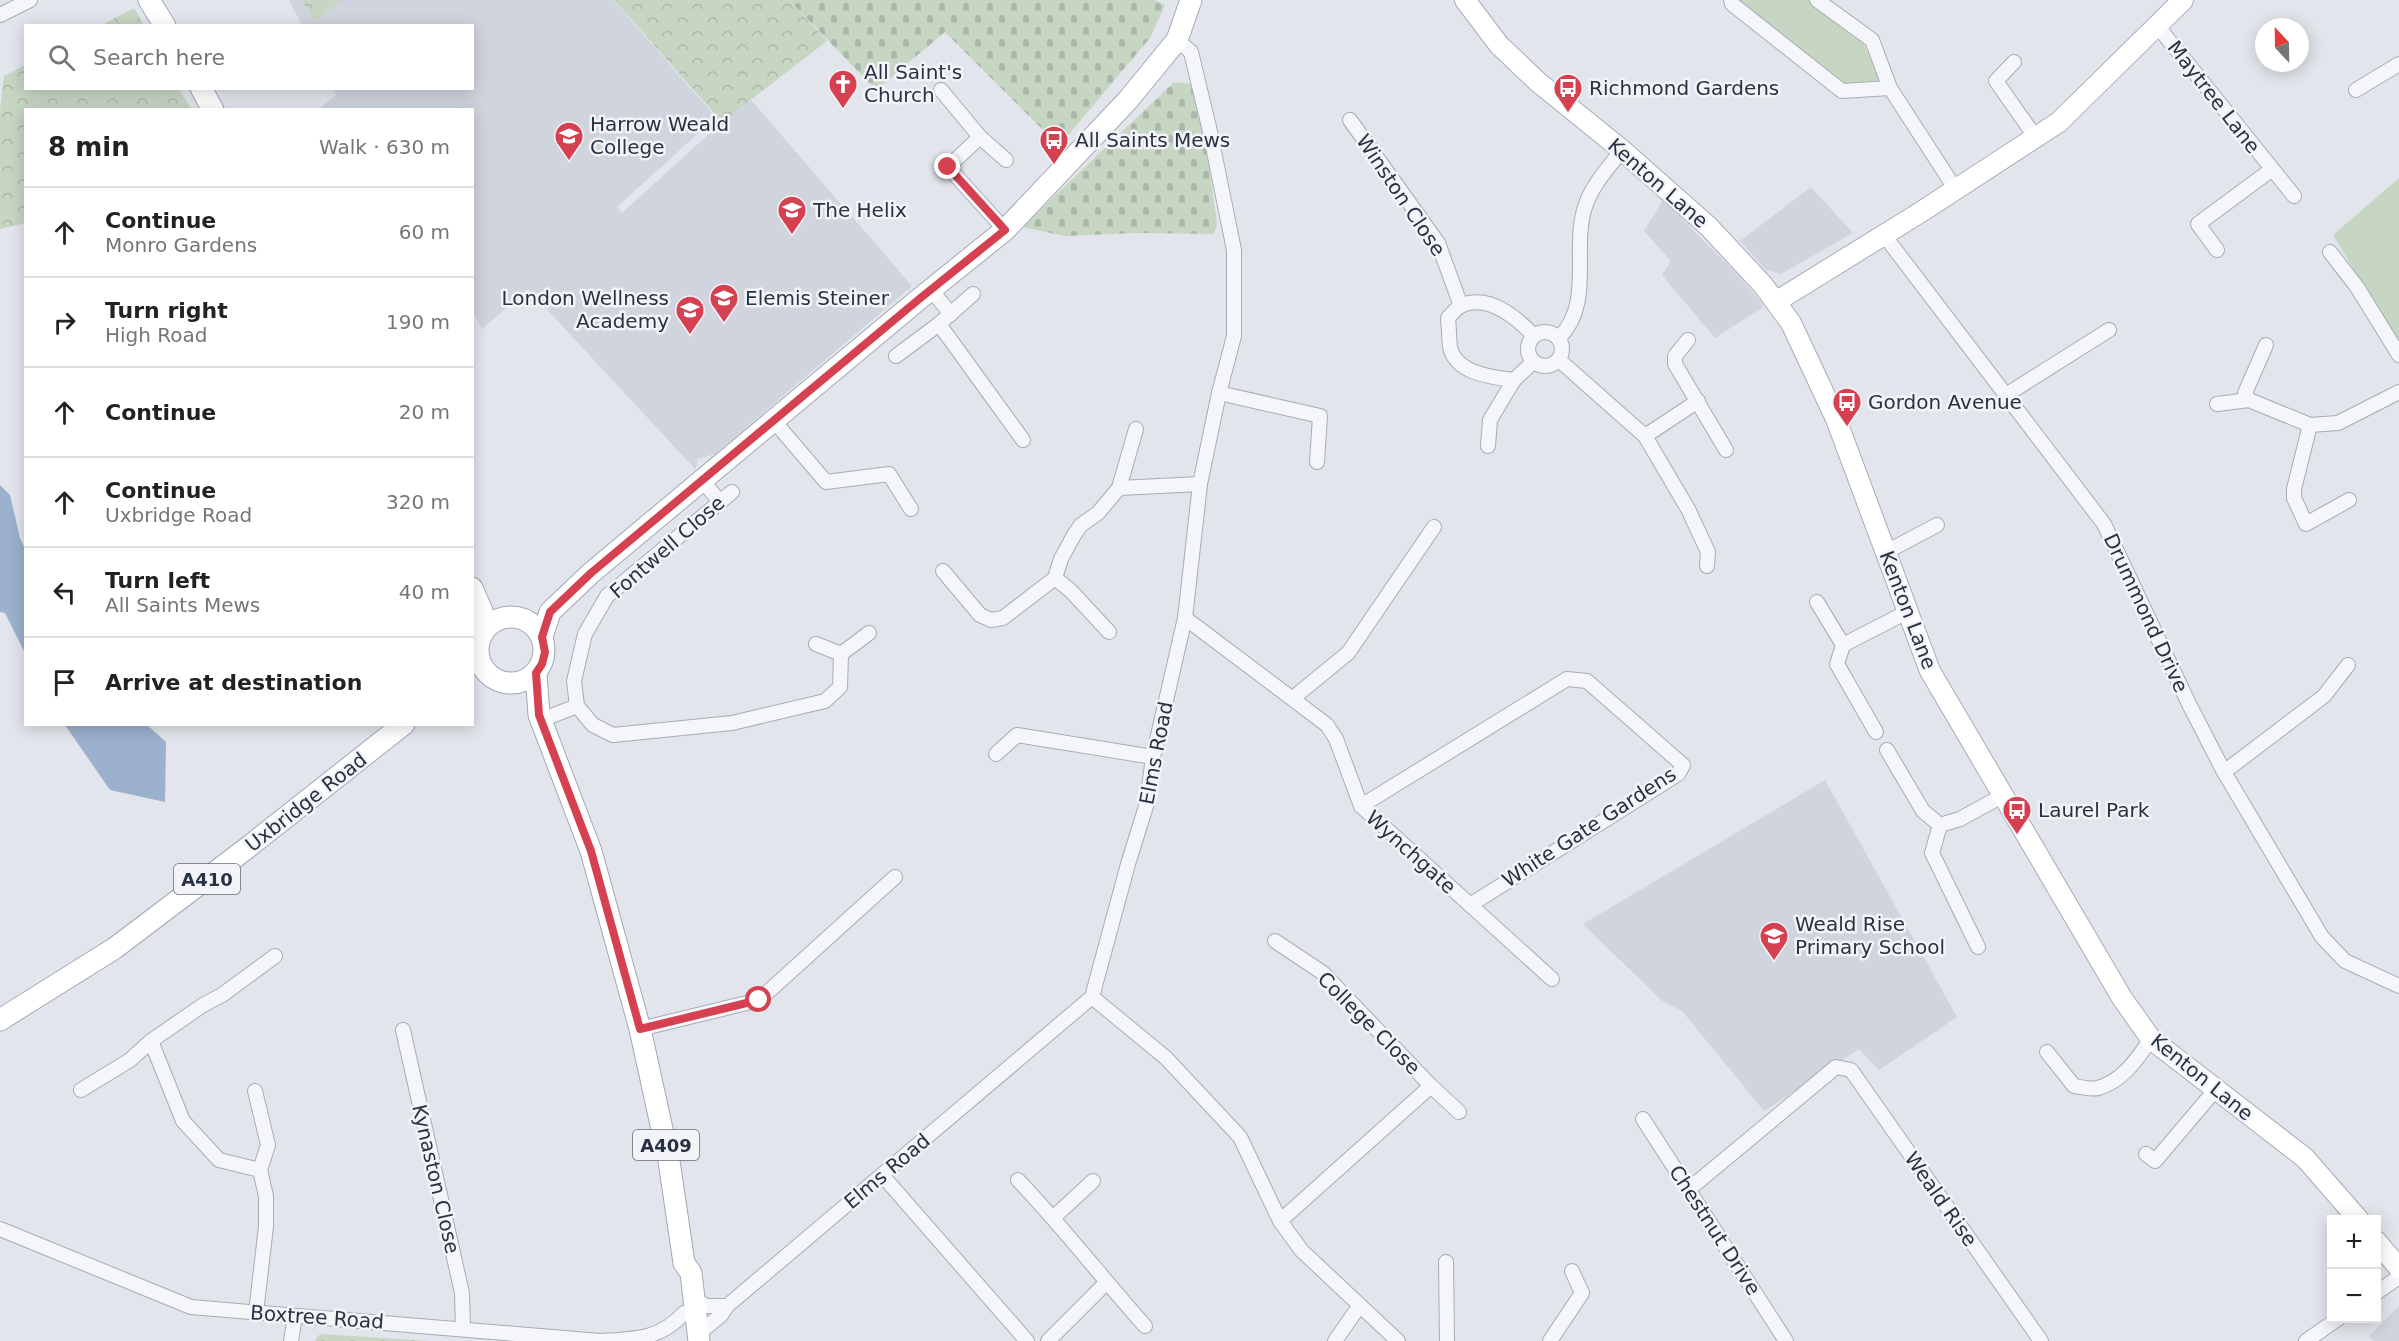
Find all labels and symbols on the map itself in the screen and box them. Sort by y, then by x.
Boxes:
north arrow [2255,18,2309,72]
street label: Maytree Lane [2163,36,2265,158]
place label: All Saint's Church [864,60,962,107]
church icon: All Saint's Church [827,68,859,110]
bus stop icon: Richmond Gardens [1552,72,1584,114]
place label: Richmond Gardens [1589,76,1779,100]
place label: Harrow Weald College [590,112,729,159]
school or university icon: Harrow Weald College [553,120,585,162]
bus stop icon: All Saints Mews [1038,124,1070,166]
place label: All Saints Mews [1075,128,1230,152]
street label: Winston Close [1351,130,1451,260]
street label: Kenton Lane [1603,133,1713,233]
route end [934,153,960,179]
school or university icon: The Helix [776,194,808,236]
place label: The Helix [812,198,907,222]
school or university icon: Elemis Steiner [708,282,740,324]
place label: London Wellness Academy [501,286,669,333]
place label: Elemis Steiner [745,286,890,310]
school or university icon: London Wellness Academy [674,294,706,336]
bus stop icon: Gordon Avenue [1831,386,1863,428]
place label: Gordon Avenue [1868,390,2022,414]
street label: Fontwell Close [605,491,729,603]
street label: Drummond Drive [2099,530,2193,696]
street label: Kenton Lane [1874,548,1942,672]
street label: Elms Road [1134,699,1178,807]
street label: Uxbridge Road [241,747,371,857]
street label: White Gate Gardens [1498,762,1680,892]
bus stop icon: Laurel Park [2001,794,2033,836]
place label: Laurel Park [2038,798,2150,822]
street label: Wynchgate [1361,805,1461,899]
road number: A410 [174,864,240,894]
place label: Weald Rise Primary School [1795,912,1945,959]
school or university icon: Weald Rise Primary School [1758,920,1790,962]
street label: College Close [1313,967,1425,1079]
route start [745,986,771,1012]
street label: Kenton Lane [2146,1028,2258,1126]
street label: Kynaston Close [407,1102,465,1256]
street label: Elms Road [839,1128,935,1214]
road number: A409 [633,1130,699,1160]
street label: Weald Rise [1900,1147,1982,1251]
street label: Chestnut Drive [1664,1161,1766,1299]
street label: Boxtree Road [249,1300,385,1334]

